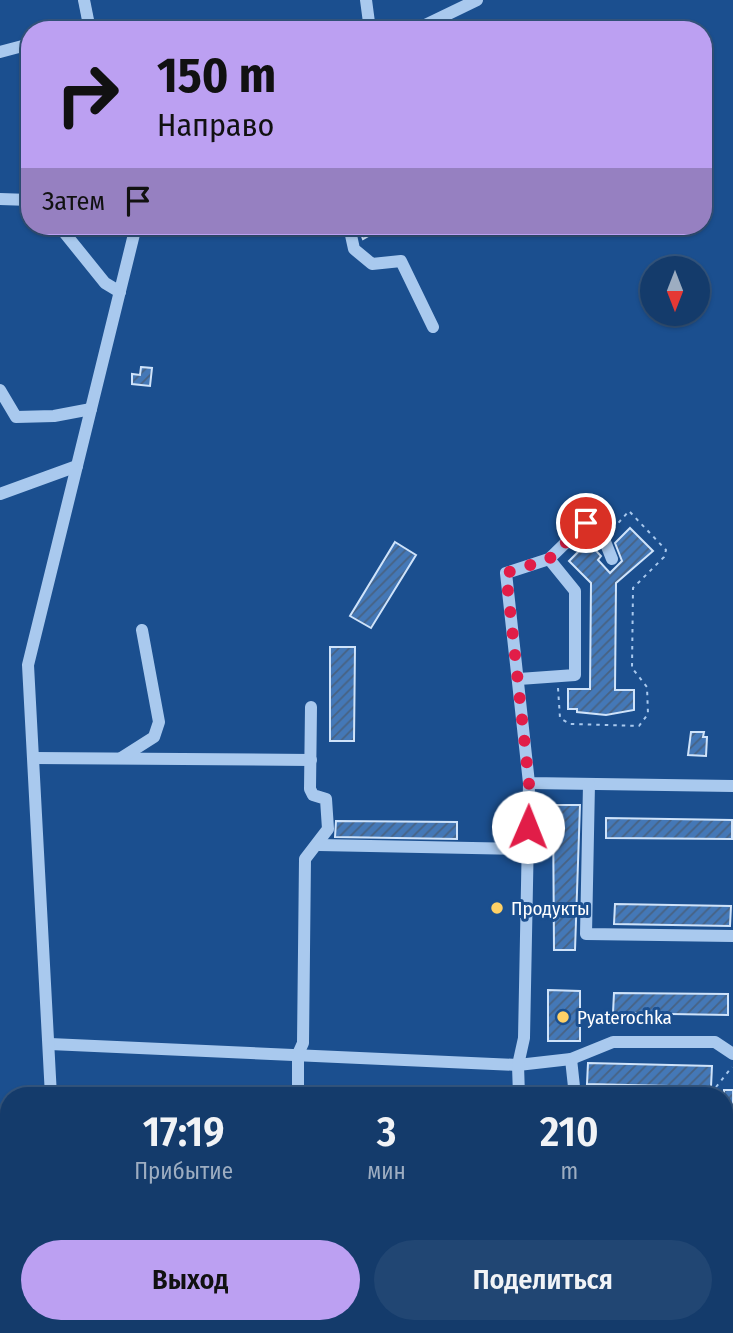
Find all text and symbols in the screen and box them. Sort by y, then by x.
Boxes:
text: 150 m [157,46,276,105]
icon: right [42,49,133,140]
text: Направо [157,106,274,144]
icon: arrive [119,182,157,220]
text: Затем [42,186,105,217]
north arrow [640,256,710,326]
map controls [640,256,710,326]
pin [556,493,616,553]
icon: arrive [567,504,605,542]
position arrow [491,790,565,864]
place label: Продукты [511,897,590,920]
marker: Продукты [489,900,505,916]
place label: Pyaterochka [577,1006,672,1029]
marker: Pyaterochka [555,1009,571,1025]
text: 17:19 [143,1107,225,1157]
text: 3 [377,1107,396,1157]
text: 210 [540,1107,599,1157]
text: Прибытие [134,1157,233,1185]
text: мин [367,1157,406,1185]
text: m [561,1157,578,1185]
button: Выход [21,1240,360,1320]
button: Поделиться [374,1240,712,1320]

